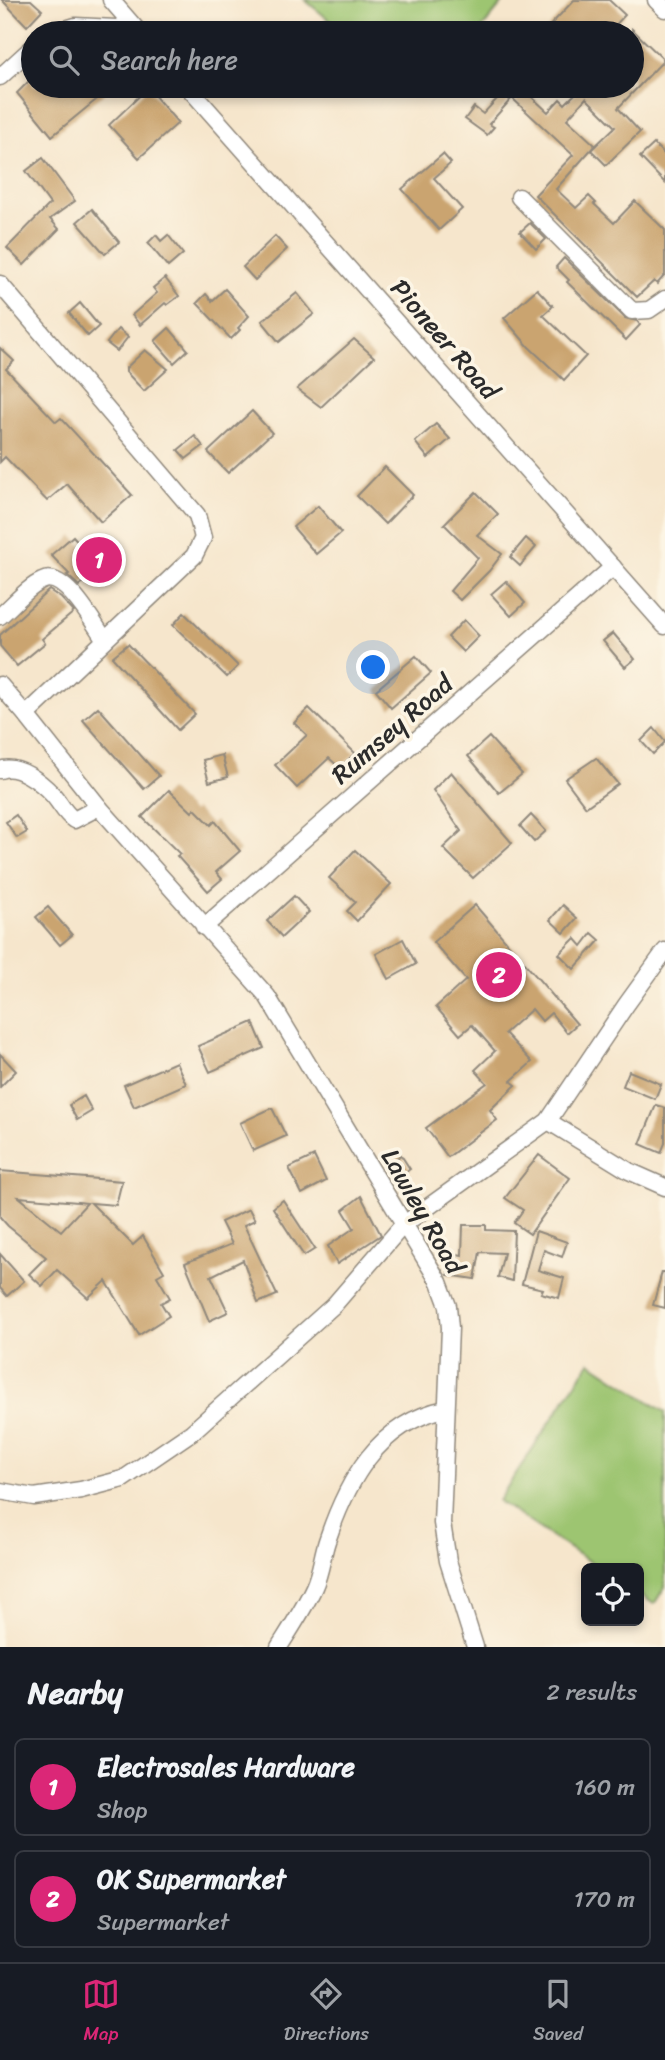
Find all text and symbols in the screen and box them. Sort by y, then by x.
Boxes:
search box [21,21,644,98]
text: Search here [101,37,238,83]
icon: search [45,41,83,79]
street label: Pioneer Road [379,268,513,412]
pin: 1 [76,534,122,586]
your location [356,650,390,684]
street label: Rumsey Road [320,661,466,796]
pin: 2 [476,949,522,1001]
street label: Lawley Road [368,1139,479,1285]
map controls [581,1563,644,1626]
button: locate [581,1563,644,1626]
text: Nearby [28,1666,123,1720]
text: 2 results [546,1672,637,1713]
text: Electrosales Hardware [97,1744,355,1790]
text: 1 [48,1767,58,1808]
text: 160 m [574,1767,635,1808]
text: Shop [97,1790,147,1831]
text: OK Supermarket [97,1856,286,1902]
text: 2 [46,1879,60,1920]
text: 170 m [574,1879,635,1920]
text: Supermarket [97,1902,229,1943]
tab: Map [82,1975,120,2050]
tab: Directions [284,1975,369,2050]
tab: Saved [533,1975,583,2050]

